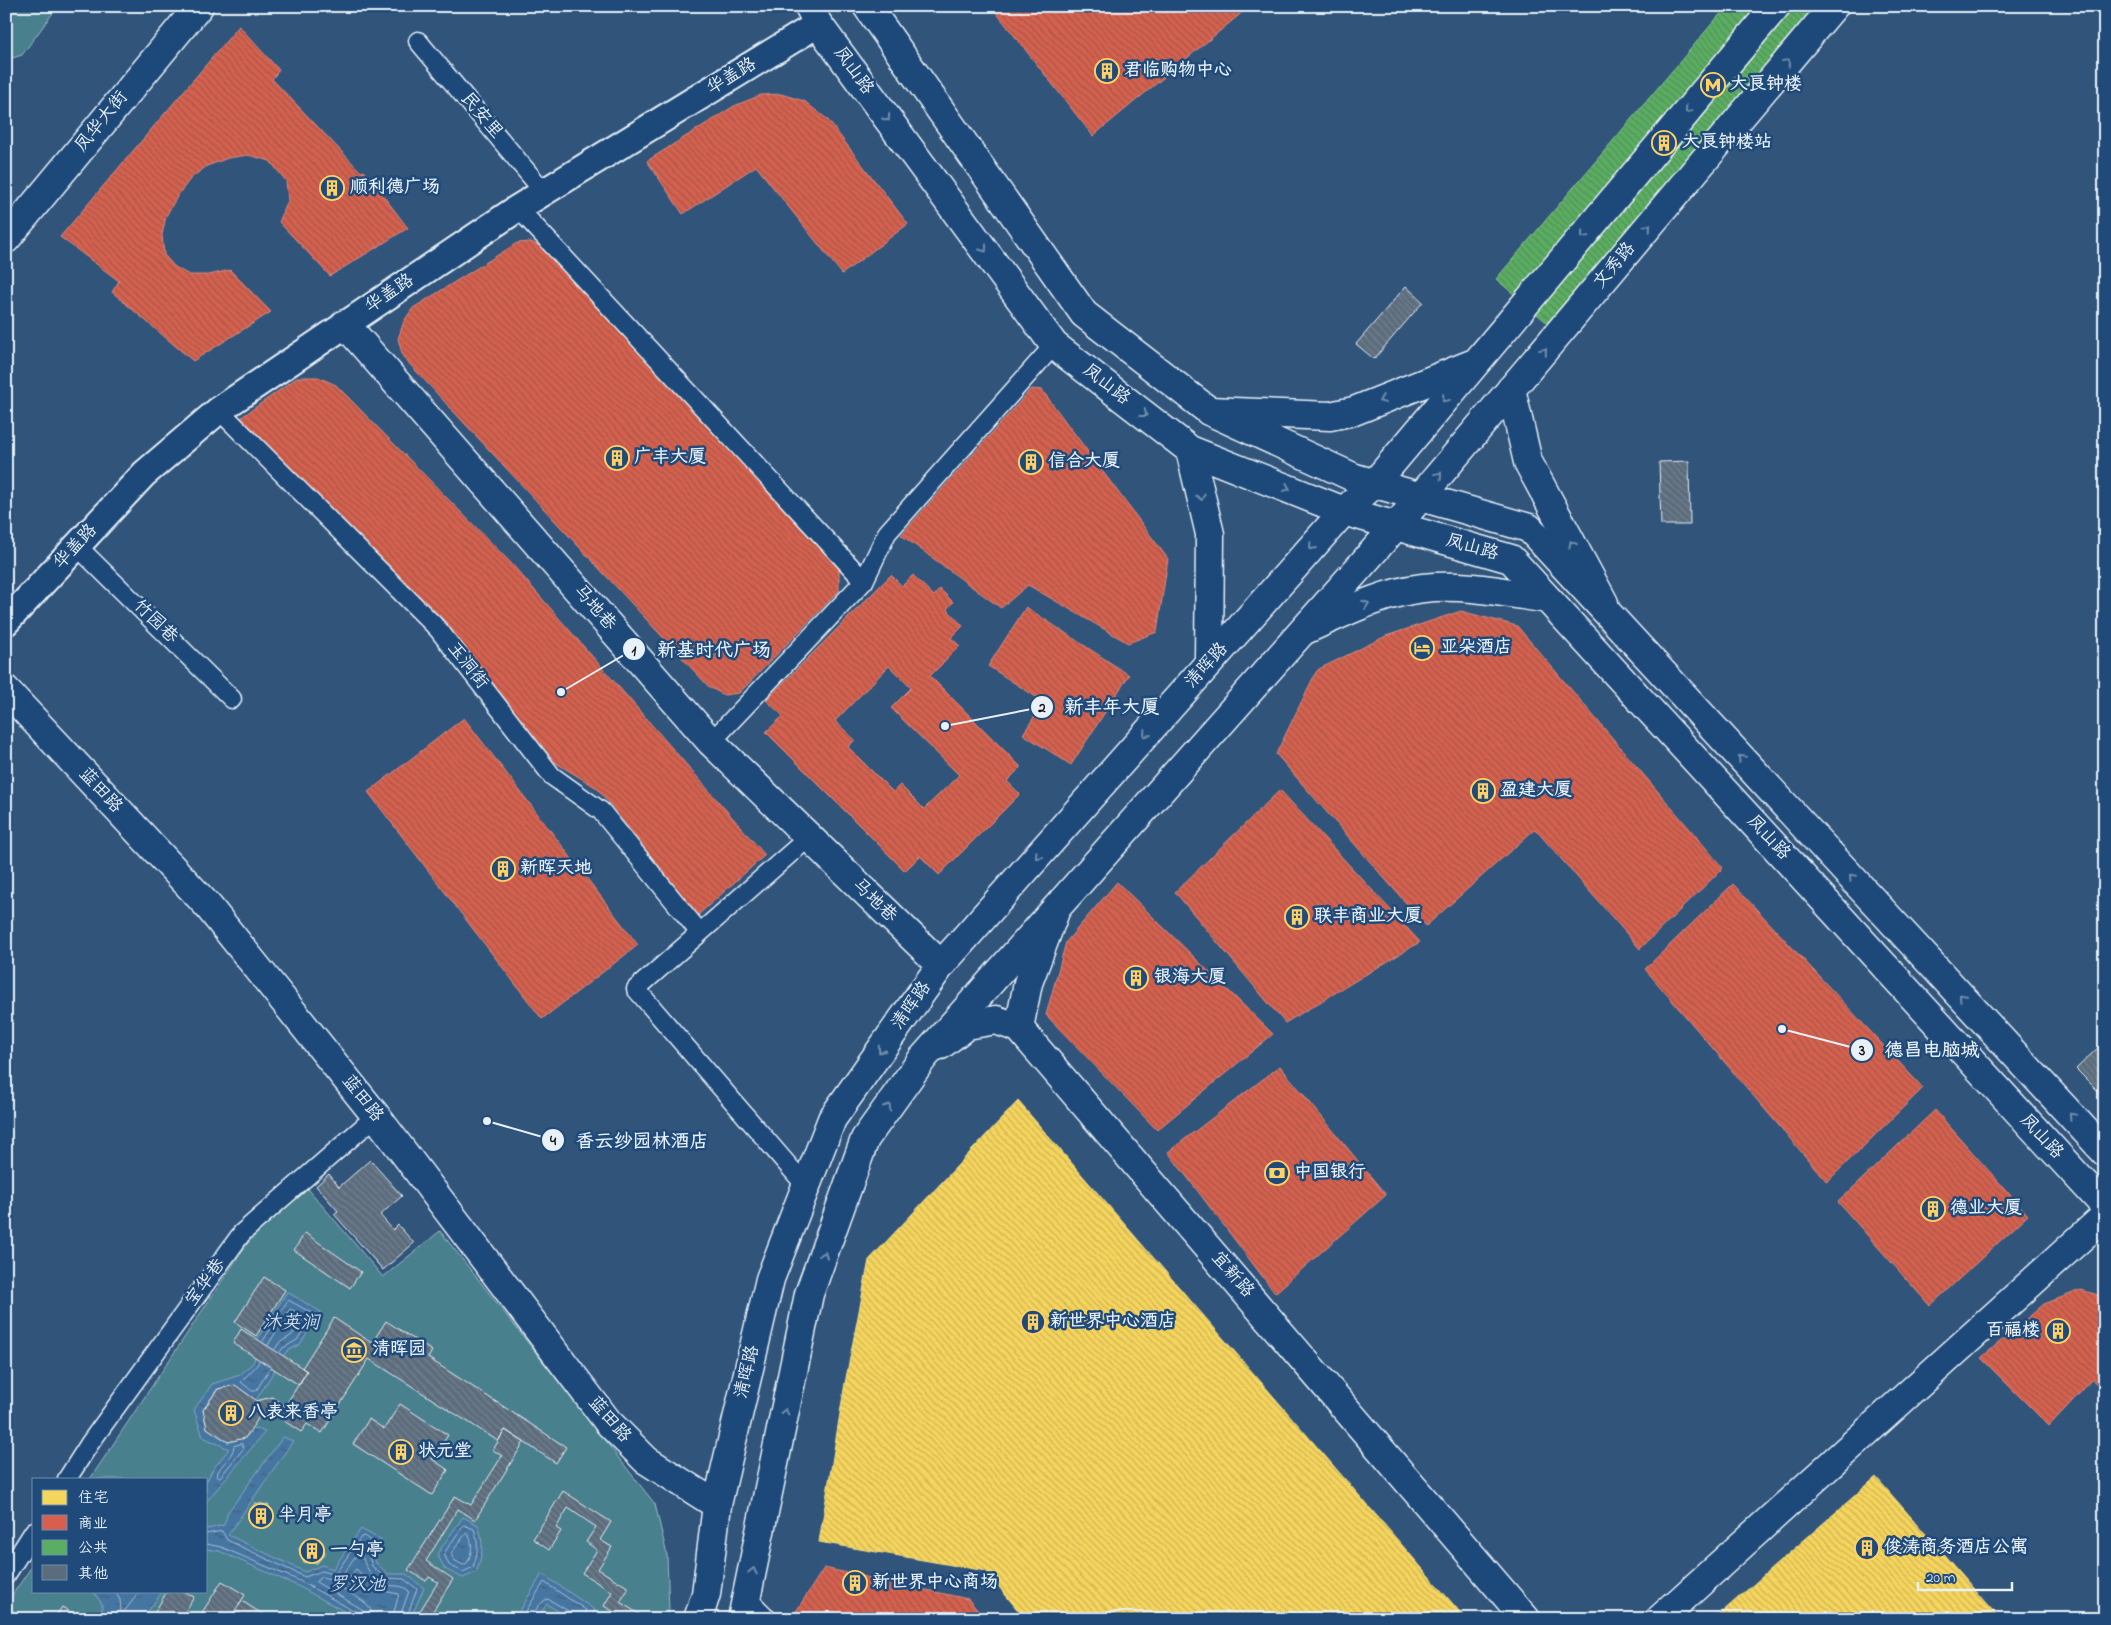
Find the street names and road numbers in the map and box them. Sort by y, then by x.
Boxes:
street label: 凤山路 [827,42,879,100]
street label: 华盖路 [702,52,762,102]
street label: 凤华大街 [69,86,135,158]
street label: 民安里 [454,87,508,145]
street label: 文秀路 [1588,237,1642,295]
street label: 华盖路 [360,268,420,320]
street label: 凤山路 [1077,358,1135,412]
street label: 华盖路 [48,518,104,576]
street label: 凤山路 [1442,528,1502,568]
street label: 马地巷 [566,579,622,637]
street label: 竹园巷 [127,594,183,650]
street label: 玉洞街 [440,637,494,695]
street label: 清晖路 [1179,637,1235,695]
street label: 蓝田路 [72,762,128,820]
street label: 凤山路 [1740,809,1796,867]
street label: 马地巷 [846,873,902,929]
street label: 清晖路 [886,976,938,1036]
street label: 蓝田路 [335,1070,389,1128]
street label: 凤山路 [2013,1108,2069,1166]
street label: 宜新路 [1204,1246,1260,1304]
street label: 宝华巷 [180,1254,232,1312]
street label: 清晖路 [729,1343,767,1401]
street label: 蓝田路 [581,1391,637,1449]

